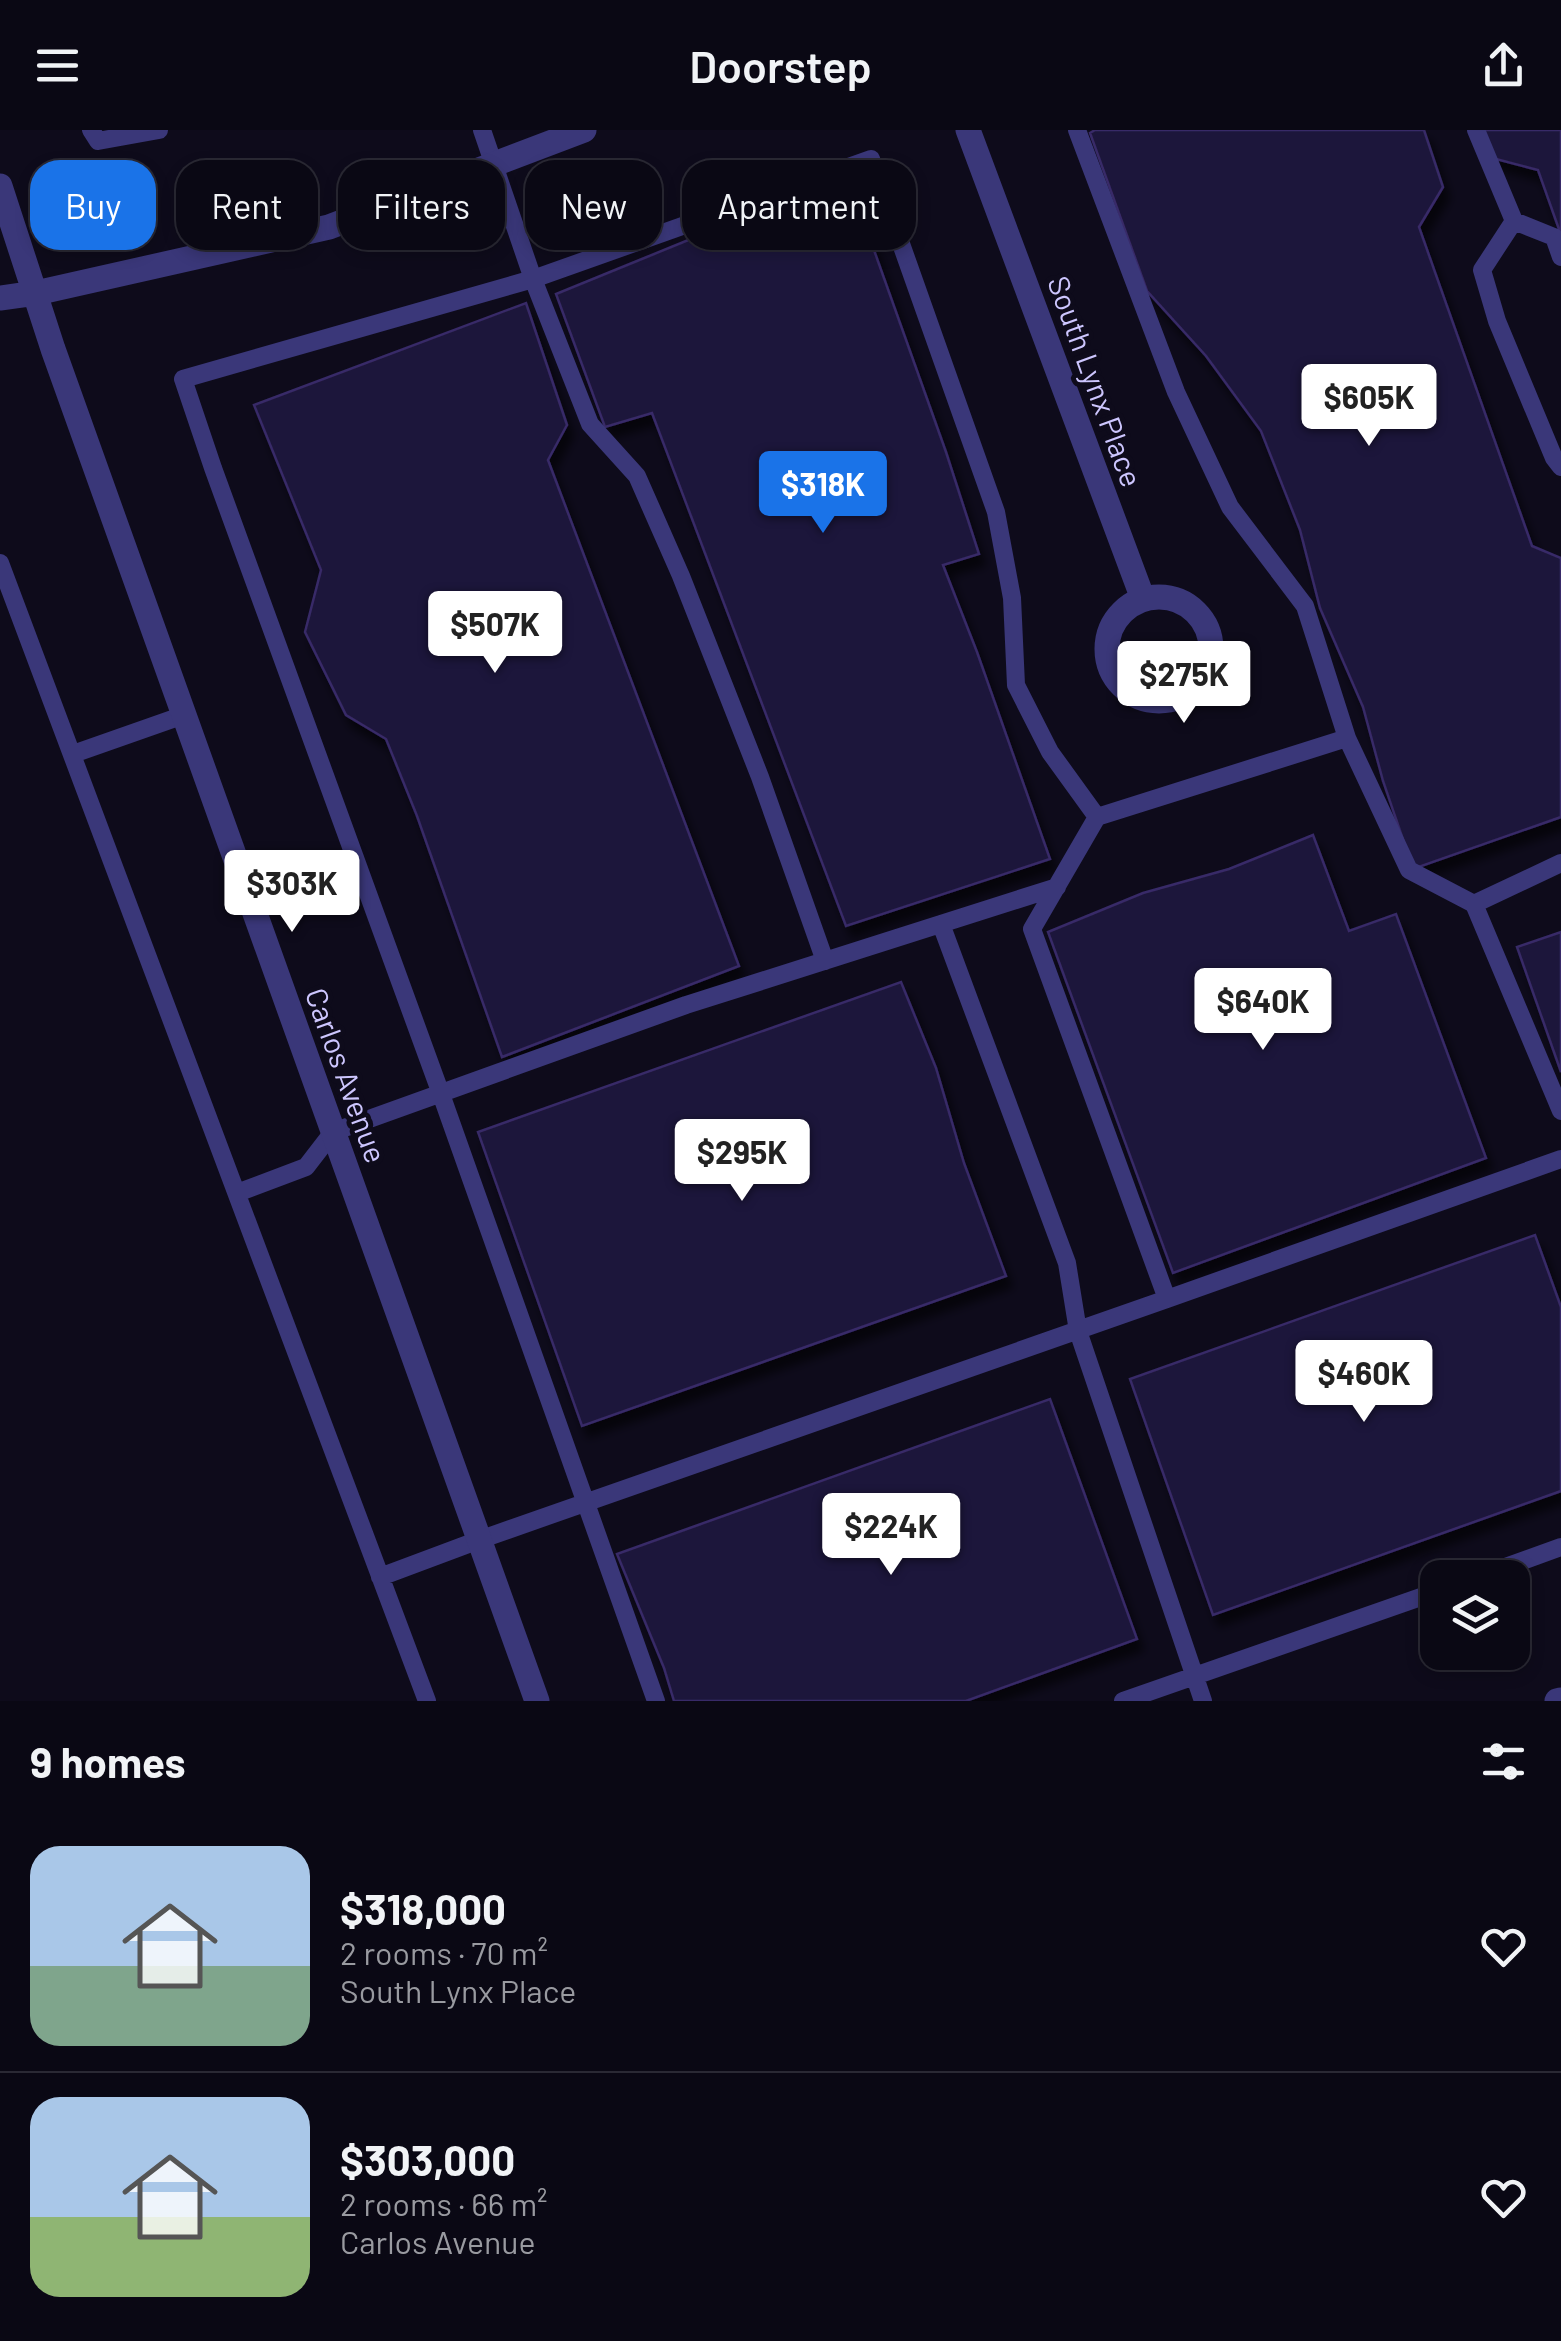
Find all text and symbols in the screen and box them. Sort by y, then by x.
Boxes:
icon: menu [30,38,85,93]
text: Doorstep [689,38,872,92]
icon: share [1476,38,1531,93]
chip: Buy [30,160,156,250]
chip: Rent [176,160,318,250]
chip: Filters [338,160,505,250]
chip: New [525,160,662,250]
chip: Apartment [682,160,916,250]
street label: South Lynx Place [1041,271,1151,491]
pin: $605K [1299,364,1439,449]
text: $605K [1323,377,1415,415]
pin: $318K [753,451,893,536]
text: $318K [781,464,865,502]
pin: $507K [425,591,565,676]
text: $507K [450,604,540,642]
pin: $275K [1114,641,1254,726]
text: $275K [1139,654,1229,692]
pin: $303K [222,850,362,935]
text: $303K [246,863,338,901]
pin: $640K [1193,968,1333,1053]
text: $640K [1216,981,1310,1019]
street label: Carlos Avenue [299,983,395,1167]
pin: $295K [672,1119,812,1204]
text: $295K [697,1132,787,1170]
pin: $460K [1294,1340,1434,1425]
text: $460K [1317,1353,1411,1391]
pin: $224K [821,1493,961,1578]
text: $224K [844,1506,938,1544]
map controls [1420,1560,1530,1670]
button: layers [1420,1560,1530,1670]
icon: filters [1476,1734,1531,1789]
text: 9 homes [30,1736,186,1786]
text: $318,000 [340,1883,506,1933]
icon: home [110,1886,230,2006]
icon: heart [1476,1919,1531,1974]
text: 2 rooms · 70 m² [340,1933,548,1971]
text: South Lynx Place [340,1971,576,2009]
text: $303,000 [340,2134,515,2184]
icon: home [110,2137,230,2257]
icon: heart [1476,2170,1531,2225]
text: 2 rooms · 66 m² [340,2184,548,2222]
text: Carlos Avenue [340,2222,536,2260]

